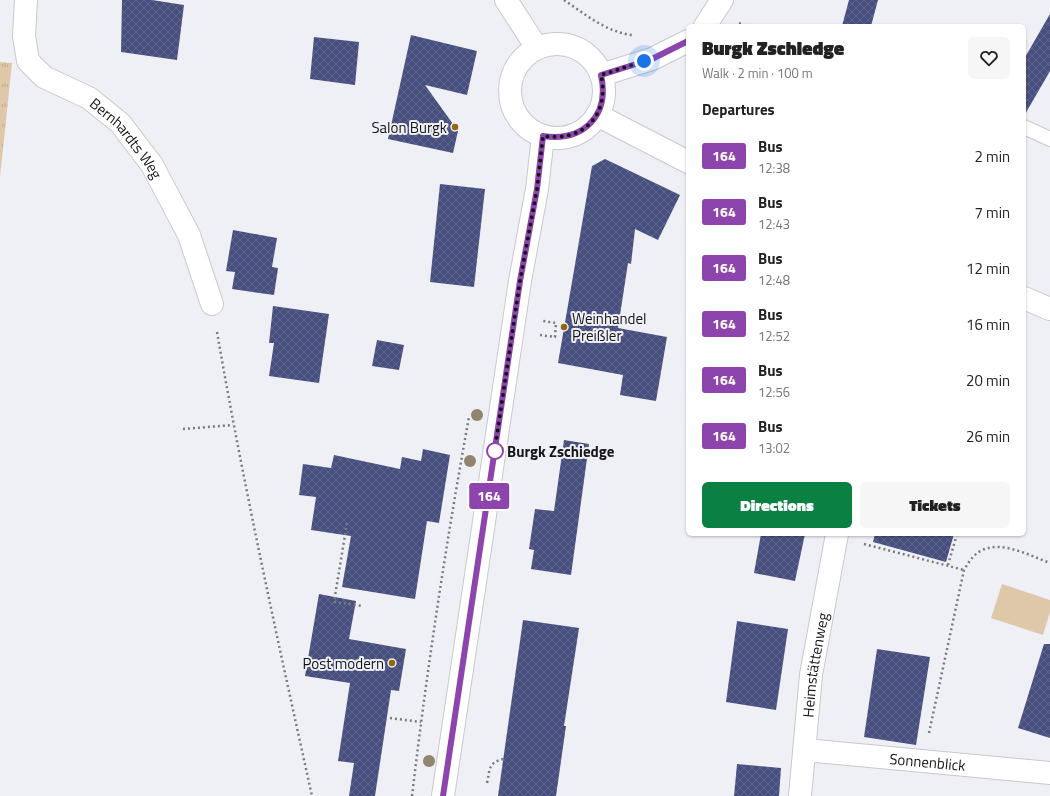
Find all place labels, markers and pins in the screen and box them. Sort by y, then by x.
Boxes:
place label: Salon Burgk [371,116,447,139]
marker: Salon Burgk [450,122,460,132]
place label: Weinhandel Preißler [572,307,647,347]
marker: Weinhandel Preißler [559,322,569,332]
place label: Burgk Zschiedge [507,440,615,463]
marker: Burgk Zschiedge [486,442,504,460]
place label: Post modern [302,652,384,675]
marker: Post modern [387,658,397,668]

